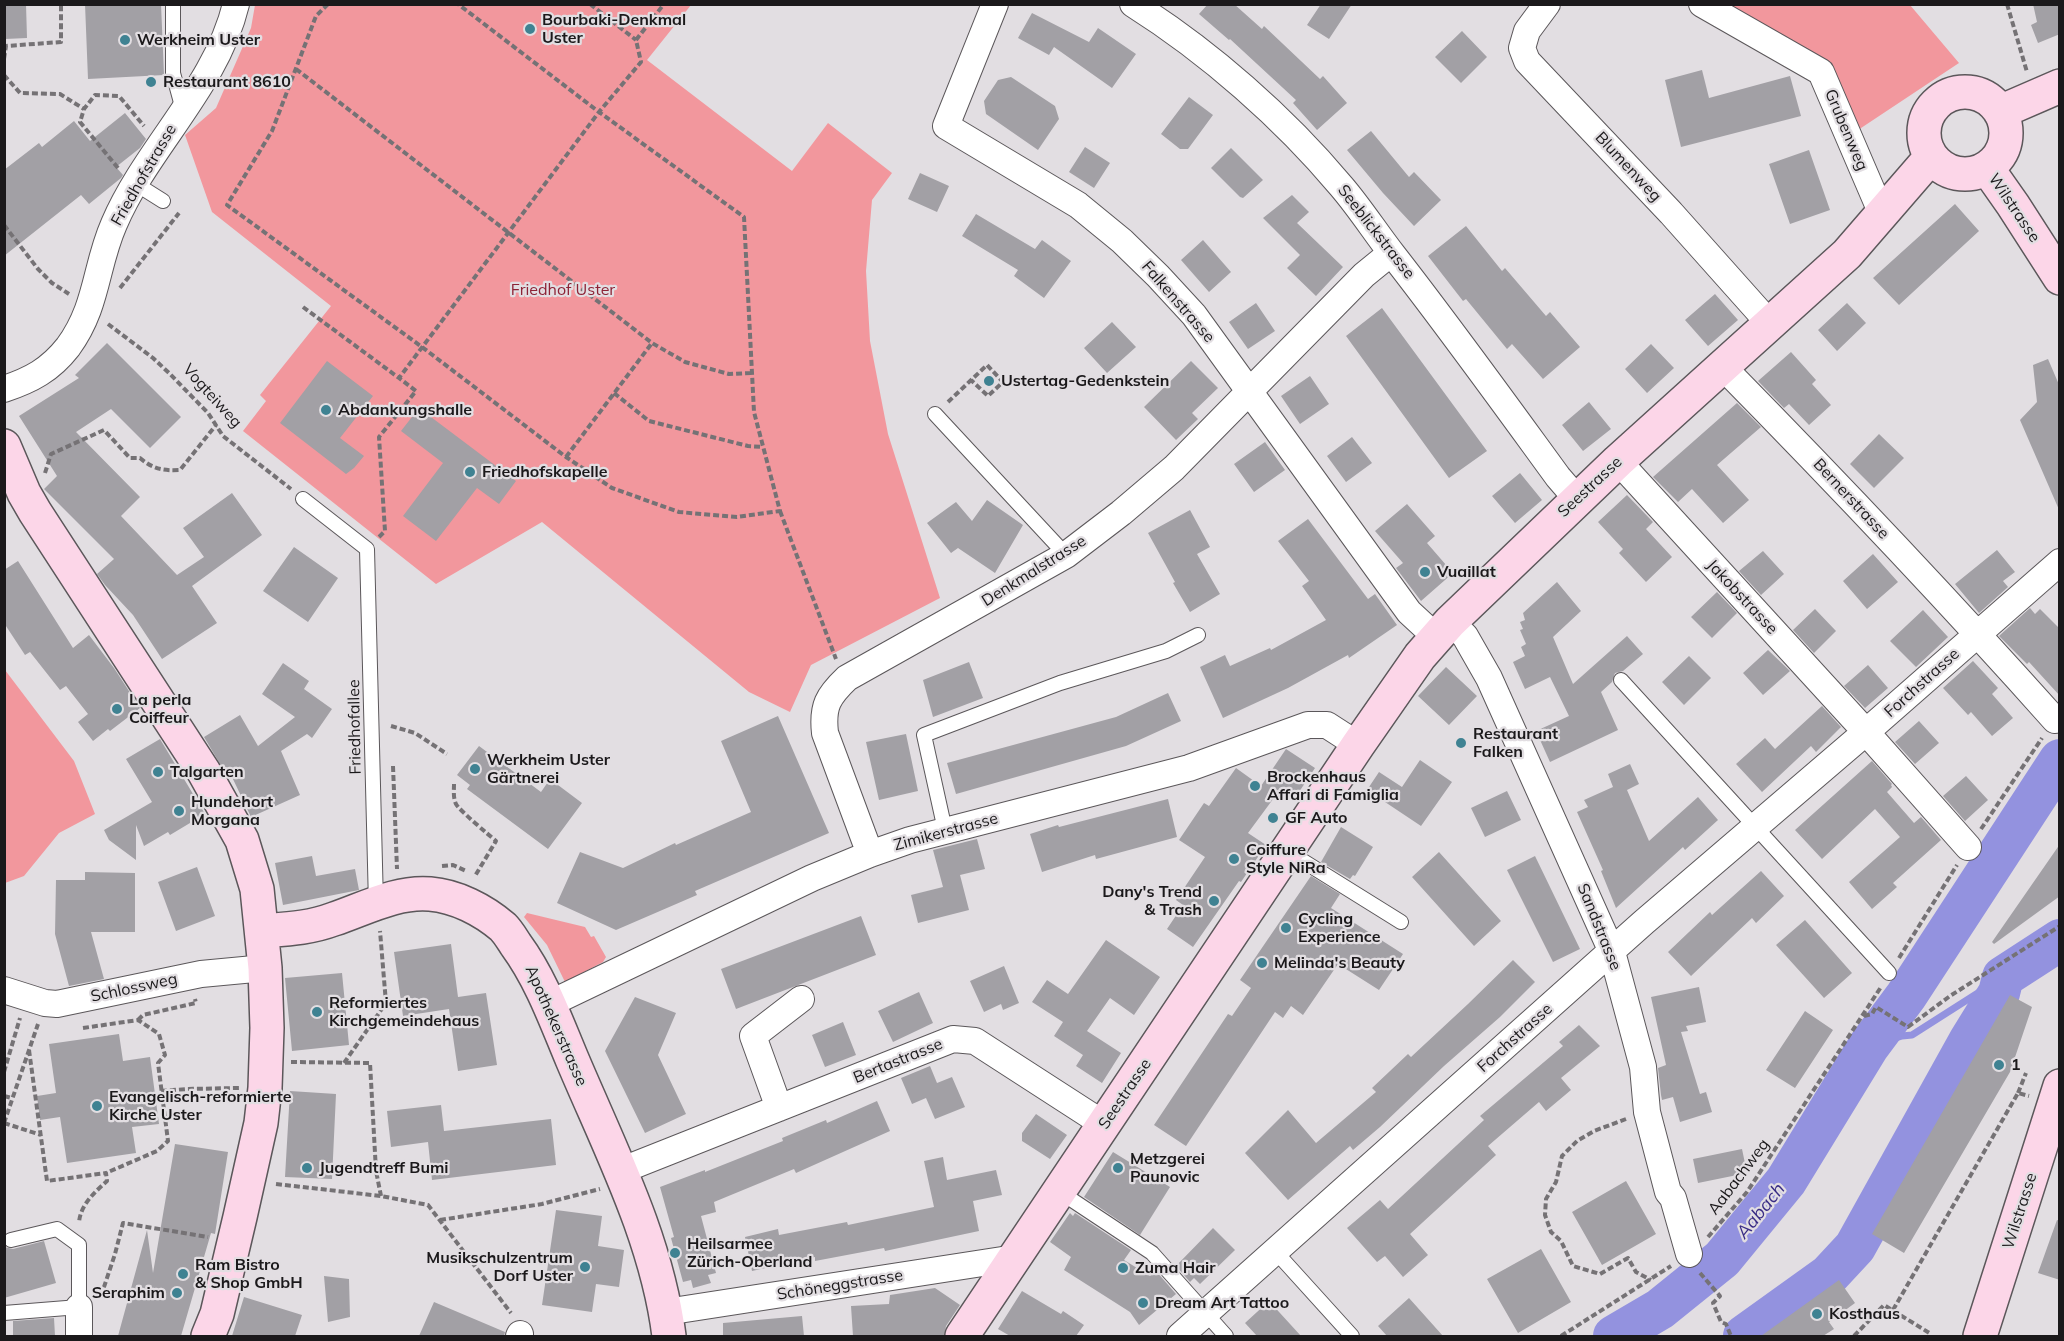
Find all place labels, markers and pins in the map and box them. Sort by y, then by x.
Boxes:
place label: Bourbaki-Denkmal Uster [542,10,686,48]
marker: Bourbaki-Denkmal Uster [523,22,537,36]
place label: Werkheim Uster [137,30,260,50]
marker: Werkheim Uster [118,33,132,47]
place label: Restaurant 8610 [163,72,291,92]
marker: Restaurant 8610 [144,75,158,89]
place label: Ustertag-Gedenkstein [1001,371,1169,391]
marker: Ustertag-Gedenkstein [982,374,996,388]
place label: Abdankungshalle [338,400,472,420]
marker: Abdankungshalle [319,403,333,417]
place label: Friedhofskapelle [482,462,607,482]
marker: Friedhofskapelle [463,465,477,479]
place label: Vuaillat [1437,562,1496,582]
marker: Vuaillat [1418,565,1432,579]
place label: La perla Coiffeur [129,690,191,728]
marker: La perla Coiffeur [110,702,124,716]
place label: Restaurant Falken [1473,724,1558,762]
marker: Restaurant Falken [1454,736,1468,750]
place label: Werkheim Uster Gärtnerei [487,750,610,788]
place label: Talgarten [170,762,244,782]
marker: Werkheim Uster Gärtnerei [468,762,482,776]
marker: Talgarten [151,765,165,779]
place label: Brockenhaus Affari di Famiglia [1267,767,1399,805]
marker: Brockenhaus Affari di Famiglia [1248,779,1262,793]
place label: Hundehort Morgana [191,792,273,830]
marker: Hundehort Morgana [172,804,186,818]
place label: GF Auto [1285,808,1347,828]
marker: GF Auto [1266,811,1280,825]
place label: Coiffure Style NiRa [1246,840,1326,878]
marker: Coiffure Style NiRa [1227,852,1241,866]
place label: Dany's Trend & Trash [1102,882,1202,920]
marker: Dany's Trend & Trash [1207,894,1221,908]
place label: Cycling Experience [1298,909,1381,947]
marker: Cycling Experience [1279,921,1293,935]
place label: Melinda's Beauty [1274,953,1405,973]
marker: Melinda's Beauty [1255,956,1269,970]
place label: Reformiertes Kirchgemeindehaus [329,993,479,1031]
marker: Reformiertes Kirchgemeindehaus [310,1005,324,1019]
place label: 1 [2011,1055,2021,1075]
marker: 1 [1992,1058,2006,1072]
place label: Evangelisch-reformierte Kirche Uster [109,1087,291,1125]
marker: Evangelisch-reformierte Kirche Uster [90,1099,104,1113]
place label: Metzgerei Paunovic [1130,1149,1205,1187]
place label: Jugendtreff Bumi [319,1158,449,1178]
marker: Jugendtreff Bumi [300,1161,314,1175]
marker: Metzgerei Paunovic [1111,1161,1125,1175]
place label: Heilsarmee Zürich-Oberland [687,1234,813,1272]
marker: Heilsarmee Zürich-Oberland [668,1246,682,1260]
place label: Musikschulzentrum Dorf Uster [426,1248,573,1286]
place label: Ram Bistro & Shop GmbH [195,1255,303,1293]
place label: Zuma Hair [1135,1258,1216,1278]
marker: Musikschulzentrum Dorf Uster [578,1260,592,1274]
marker: Zuma Hair [1116,1261,1130,1275]
marker: Ram Bistro & Shop GmbH [176,1267,190,1281]
place label: Seraphim [92,1283,165,1303]
marker: Seraphim [170,1286,184,1300]
place label: Dream Art Tattoo [1155,1293,1289,1313]
marker: Dream Art Tattoo [1136,1296,1150,1310]
place label: Kosthaus [1829,1304,1900,1324]
marker: Kosthaus [1810,1307,1824,1321]

